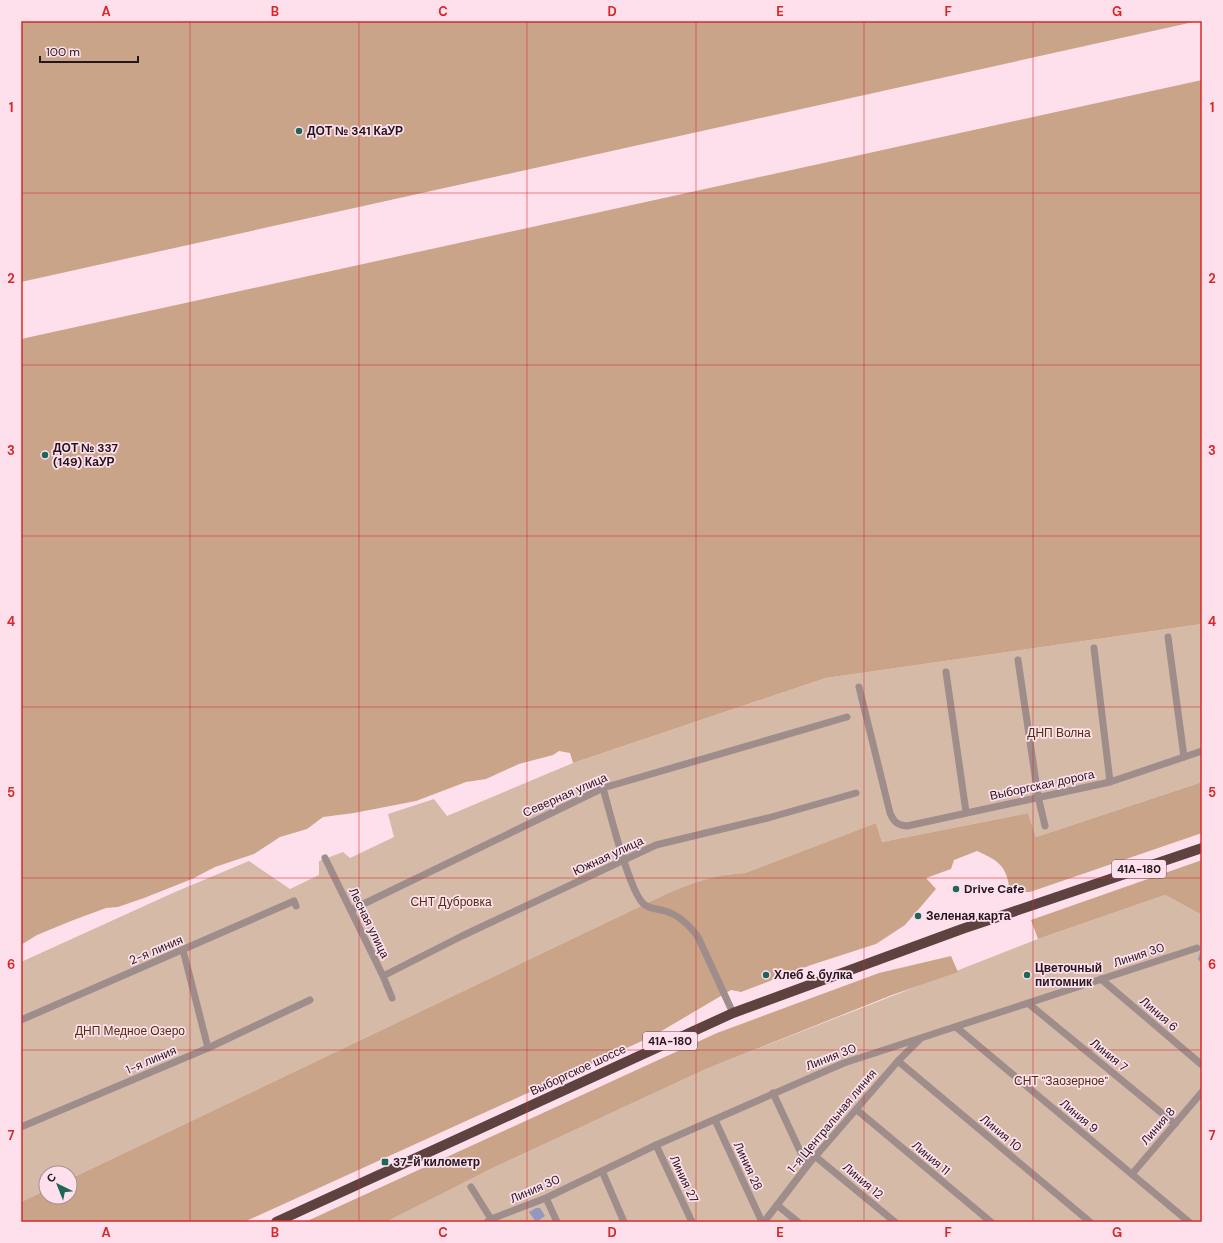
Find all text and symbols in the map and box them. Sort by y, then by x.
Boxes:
text: A [101,3,111,20]
text: B [271,3,279,20]
text: C [438,3,448,20]
text: D [607,3,617,20]
text: E [776,3,784,20]
text: F [944,3,952,20]
text: G [1112,3,1122,20]
scale bar [40,38,138,64]
text: 100 m [46,44,80,60]
text: 1 [9,99,13,116]
text: 1 [1210,99,1214,116]
place label: ДОТ № 341 КаУР [307,123,403,139]
marker: ДОТ № 341 КаУР [294,126,304,136]
text: 2 [7,270,15,287]
text: 2 [1208,270,1216,287]
place label: ДОТ № 337 (149) КаУР [53,440,119,470]
text: 3 [7,442,15,459]
text: 3 [1208,442,1216,459]
marker: ДОТ № 337 (149) КаУР [40,450,50,460]
text: 4 [7,613,15,630]
text: 4 [1208,613,1216,630]
park label: ДНП Волна [1027,725,1091,741]
street label: Выборгская дорога [988,766,1096,804]
street label: Северная улица [520,769,610,821]
text: 5 [7,784,15,801]
text: 5 [1208,784,1216,801]
street label: Южная улица [570,833,646,879]
road number: 41А-180 [1112,860,1166,878]
place label: Drive Cafe [964,881,1025,897]
marker: Drive Cafe [951,884,961,894]
street label: Лесная улица [345,885,393,961]
park label: СНТ Дубровка [410,894,492,910]
place label: Зеленая карта [926,908,1011,924]
marker: Зеленая карта [913,911,923,921]
street label: 2-я линия [127,932,185,968]
street label: Линия 30 [1111,939,1167,971]
text: 6 [7,956,15,973]
text: 6 [1208,956,1216,973]
place label: Цветочный питомник [1035,960,1102,990]
place label: Хлеб & булка [774,967,853,983]
marker: Хлеб & булка [761,970,771,980]
marker: Цветочный питомник [1022,970,1032,980]
street label: Линия 6 [1137,993,1181,1035]
park label: ДНП Медное Озеро [75,1023,185,1039]
road number: 41А-180 [643,1032,697,1050]
street label: Линия 7 [1087,1035,1131,1075]
street label: Линия 30 [803,1040,859,1074]
street label: Выборгское шоссе [528,1041,629,1099]
street label: 1-я линия [123,1042,179,1078]
street label: 1-я Центральная линия [784,1066,880,1176]
park label: СНТ "Заозерное" [1014,1073,1108,1089]
street label: Линия 9 [1057,1095,1101,1137]
street label: Линия 8 [1137,1104,1179,1148]
street label: Линия 10 [977,1111,1025,1155]
text: 7 [8,1127,15,1144]
text: 7 [1209,1127,1216,1144]
street label: Линия 11 [909,1137,953,1179]
street label: Линия 28 [730,1139,766,1193]
street label: Линия 27 [666,1153,702,1205]
place label: 37-й километр [393,1154,480,1170]
marker: 37-й километр [380,1157,390,1167]
street label: Линия 12 [839,1159,887,1203]
north arrow [38,1165,78,1205]
text: С [43,1170,59,1186]
street label: Линия 30 [508,1171,562,1207]
text: A [101,1224,111,1241]
text: B [271,1224,279,1241]
text: C [438,1224,448,1241]
text: D [607,1224,617,1241]
text: E [776,1224,784,1241]
text: F [944,1224,952,1241]
text: G [1112,1224,1122,1241]

